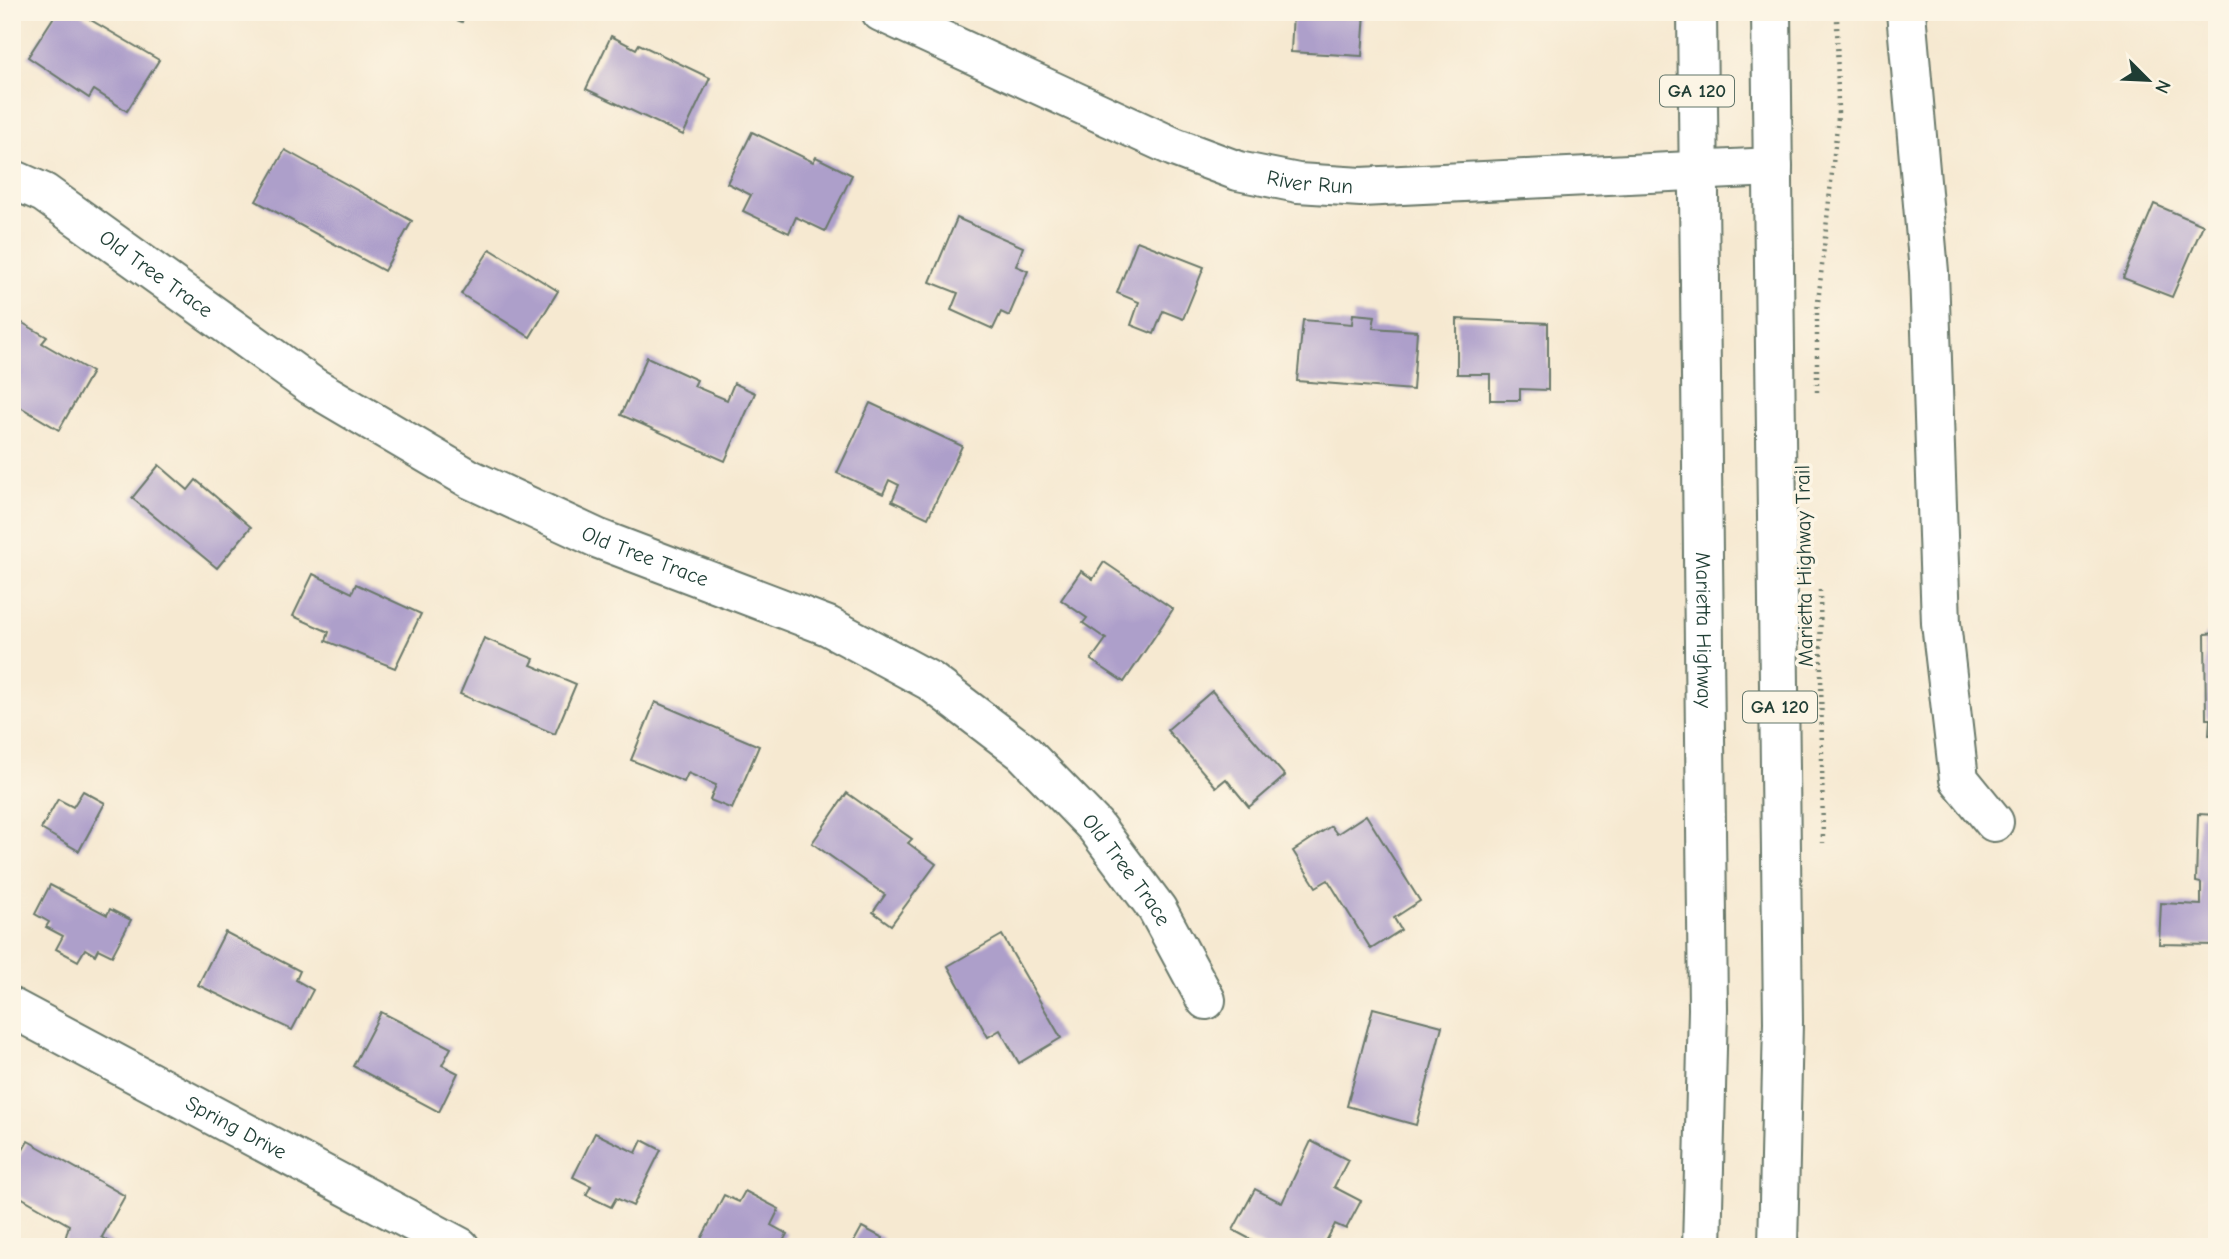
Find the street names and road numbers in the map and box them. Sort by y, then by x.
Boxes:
road number: GA 120 [1660,76,1734,106]
street label: River Run [1265,165,1354,198]
street label: Old Tree Trace [95,225,217,322]
street label: Marietta Highway Trail [1790,465,1818,667]
street label: Old Tree Trace [578,521,712,591]
street label: Marietta Highway [1691,552,1717,709]
road number: GA 120 [1743,692,1817,722]
street label: Old Tree Trace [1078,808,1176,930]
street label: Spring Drive [182,1091,291,1164]

